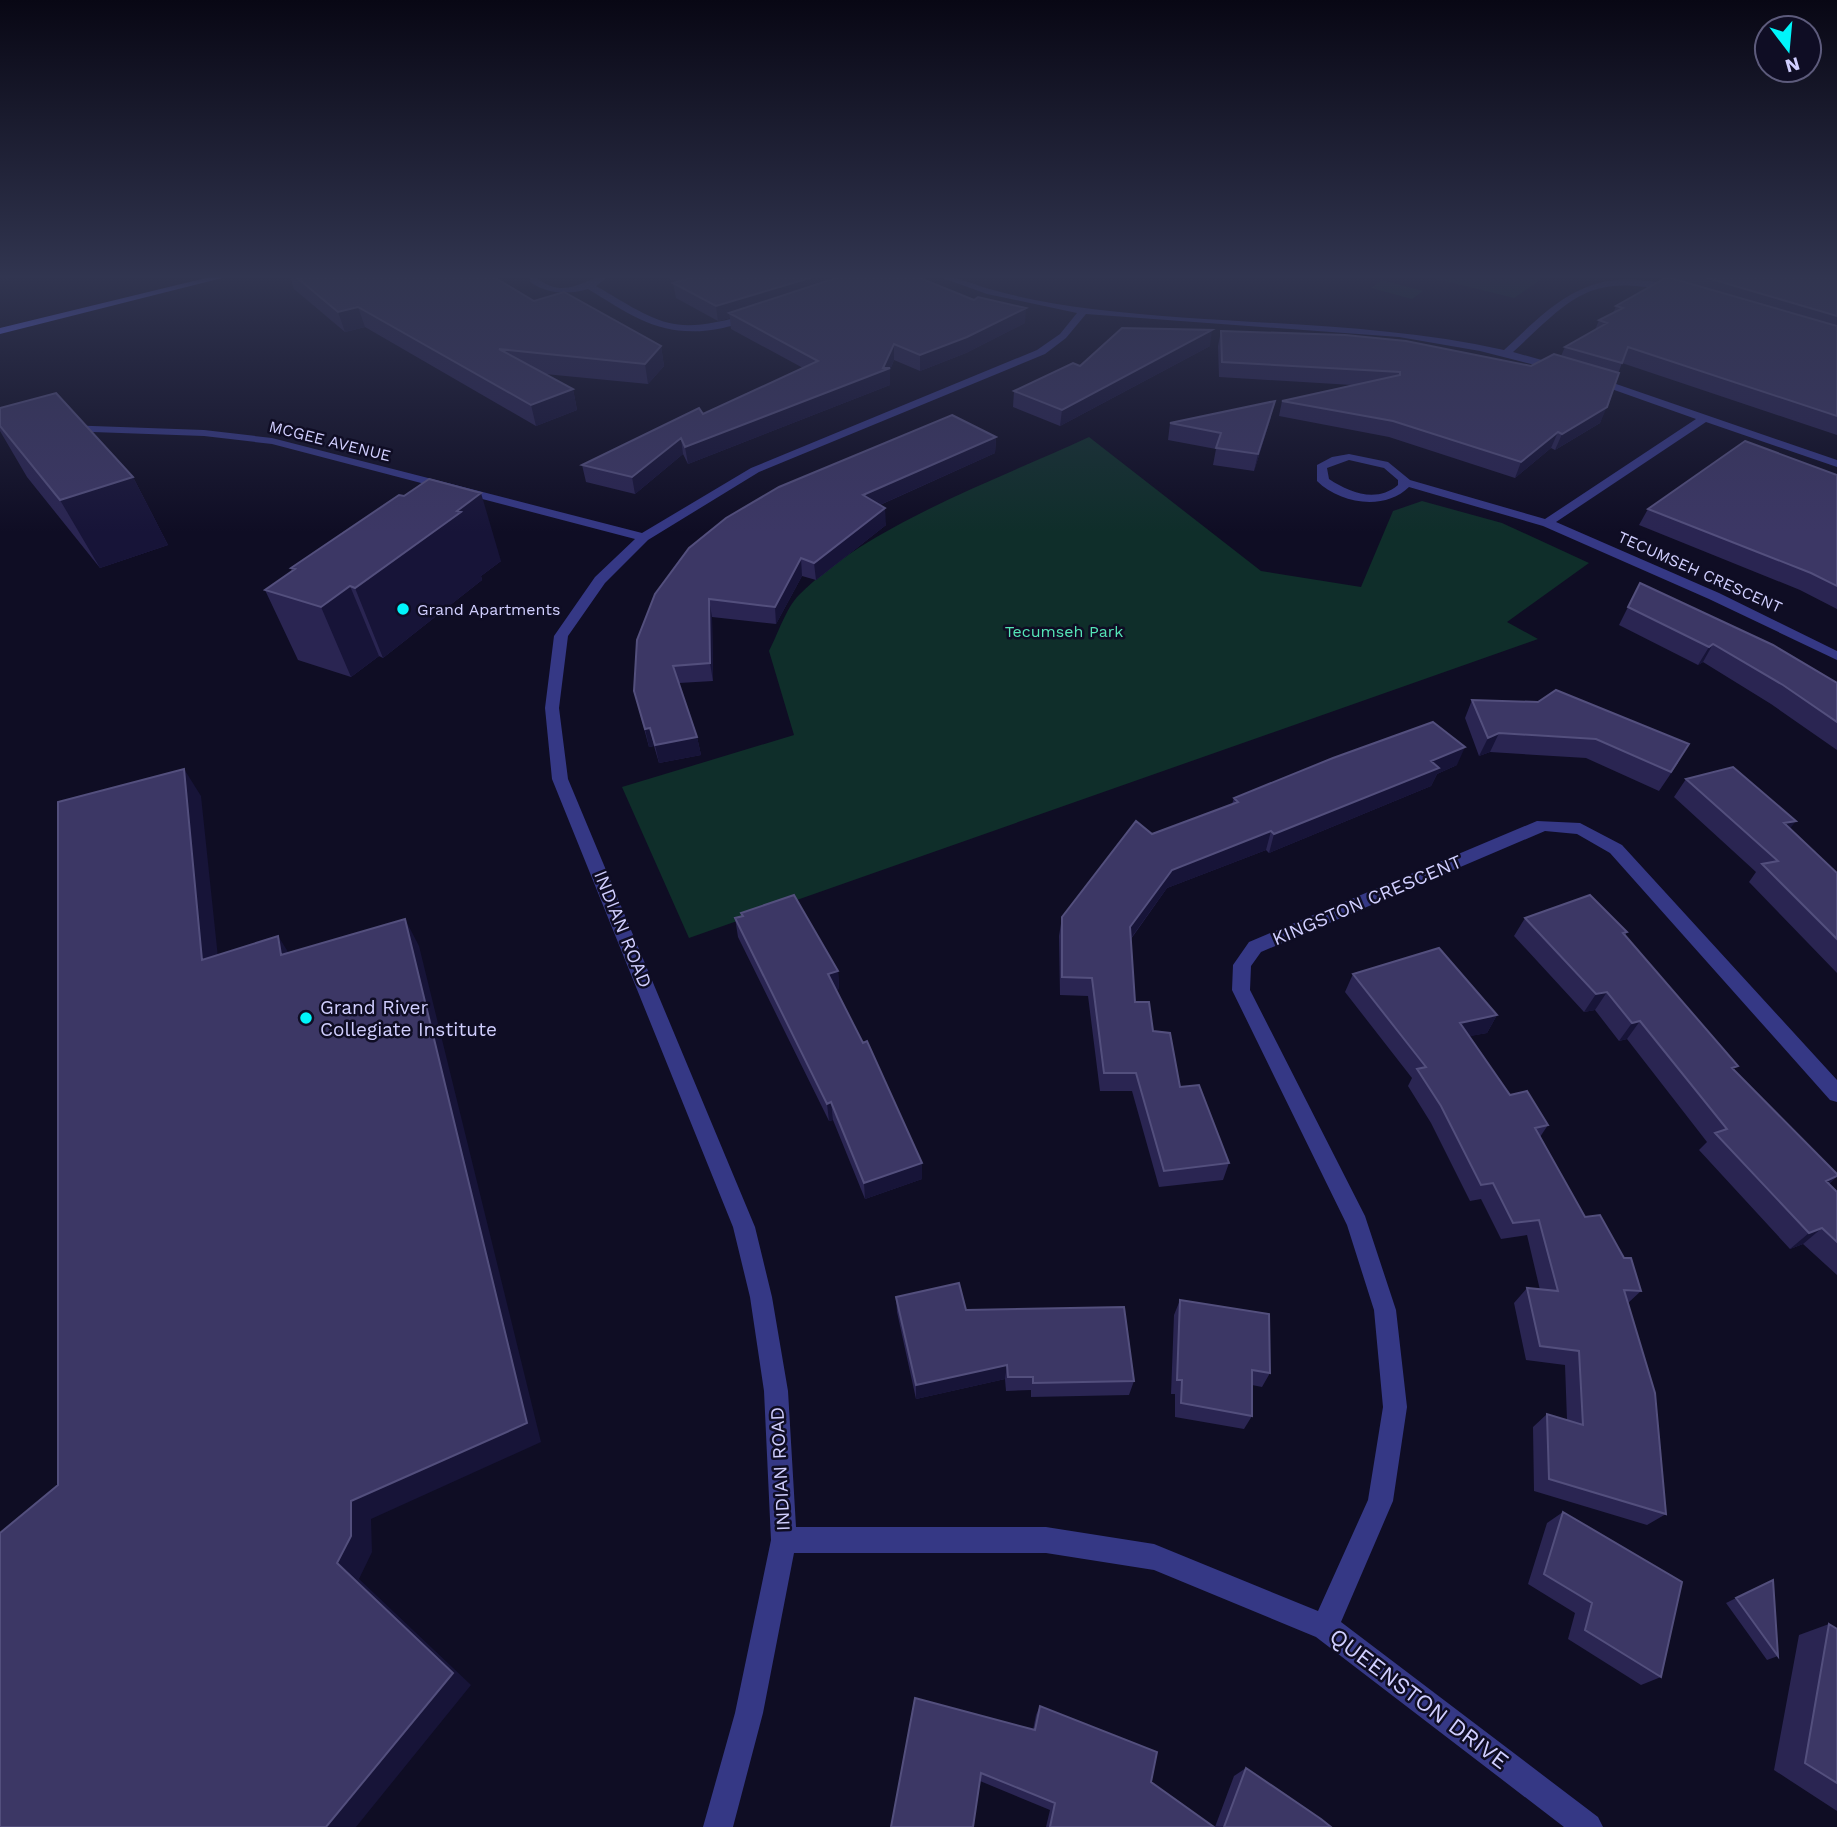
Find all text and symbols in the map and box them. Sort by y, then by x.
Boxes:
north arrow [1753,14,1823,84]
text: N [1783,52,1802,78]
street label: MCGEE AVENUE [267,417,393,465]
street label: TECUMSEH CRESCENT [1615,527,1785,617]
place label: Grand Apartments [417,600,561,619]
marker: Grand Apartments [395,601,411,617]
park label: Tecumseh Park [1005,622,1123,641]
street label: KINGSTON CRESCENT [1269,850,1465,950]
street label: INDIAN ROAD [589,867,657,991]
place label: Grand River Collegiate Institute [320,996,497,1041]
marker: Grand River Collegiate Institute [298,1010,314,1026]
street label: INDIAN ROAD [765,1406,795,1532]
street label: QUEENSTON DRIVE [1324,1623,1514,1775]

